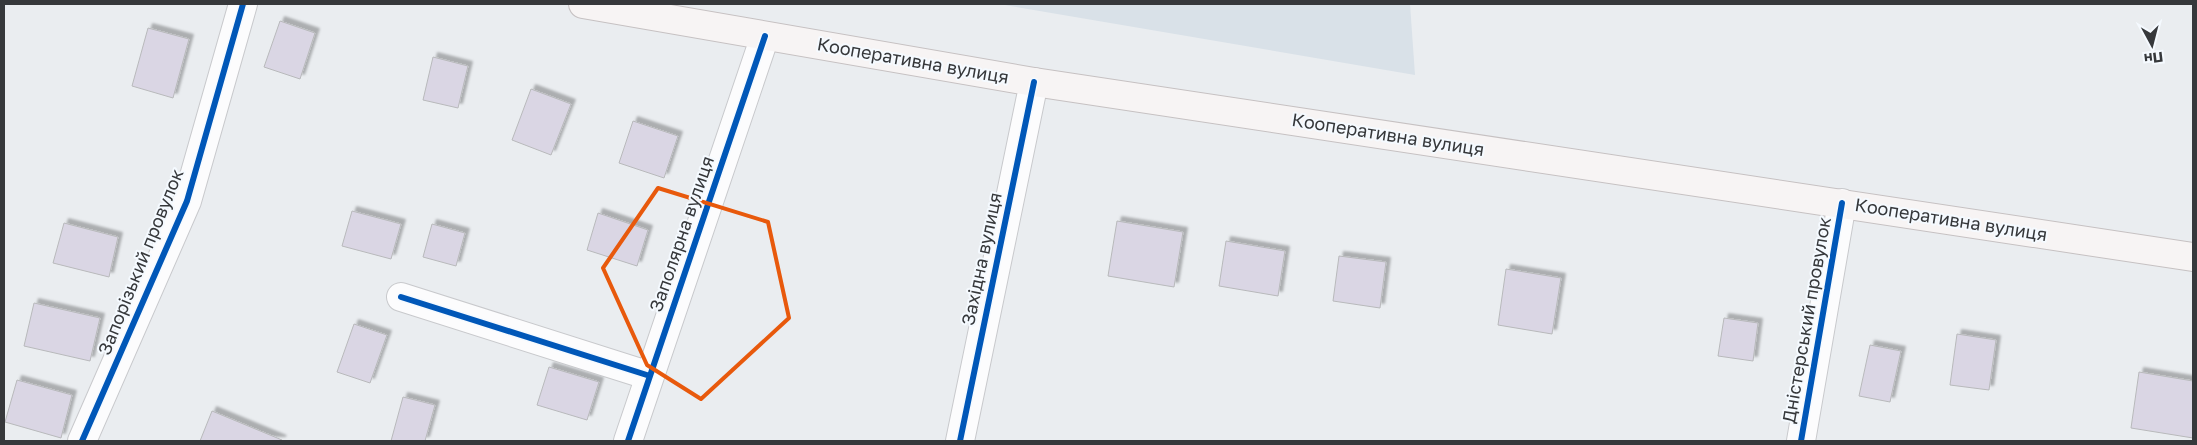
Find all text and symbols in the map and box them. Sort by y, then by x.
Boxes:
north arrow [2127,20,2177,70]
street label: Кооперативна вулиця [816,32,1011,88]
text: Пн [2143,49,2164,68]
street label: Кооперативна вулиця [1290,108,1486,160]
street label: Заполярна вулиця [644,153,718,314]
street label: Запорізький провулок [93,165,188,358]
street label: Західна вулиця [956,190,1006,327]
street label: Кооперативна вулиця [1853,193,2049,245]
street label: Дністерський провулок [1777,215,1835,425]

